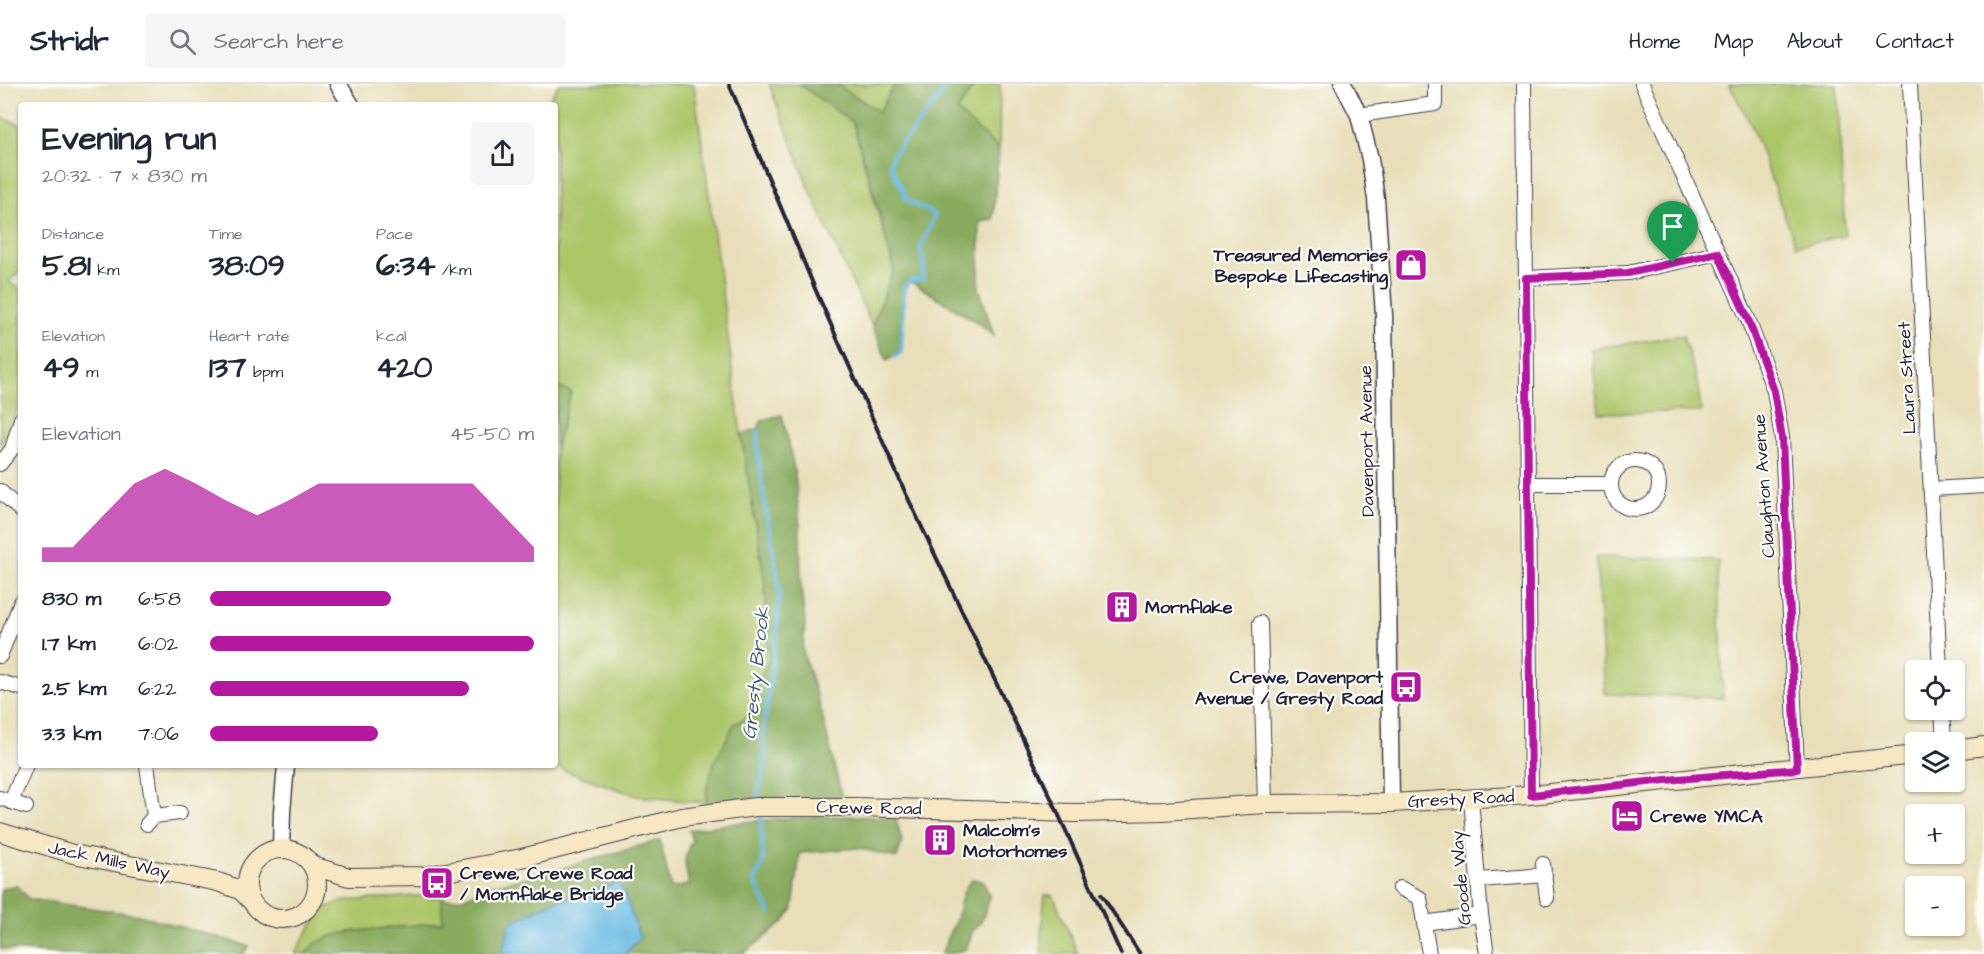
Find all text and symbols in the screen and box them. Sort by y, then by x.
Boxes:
search box [145,14,565,68]
text: Stridr [30,22,109,61]
icon: search [166,25,199,58]
text: Search here [214,26,344,57]
text: Home [1629,27,1681,56]
text: Map [1714,27,1754,56]
text: About [1787,27,1843,56]
text: Contact [1876,27,1954,56]
text: Evening run [42,116,216,162]
button: share [471,122,534,185]
text: 20:32 · 7 × 830 m [42,162,207,190]
pin [1647,201,1698,263]
icon: arrive [1656,210,1689,243]
text: Distance [42,223,104,245]
text: Time [209,223,243,245]
text: Pace [376,223,413,245]
place label: Treasured Memories Bespoke Lifecasting [1212,243,1389,290]
text: 5.81 [42,245,91,287]
text: 38:09 [209,245,285,287]
text: 6:34 [376,245,436,287]
shop icon: Treasured Memories Bespoke Lifecasting [1393,247,1429,283]
text: km [91,259,119,281]
text: /km [436,259,471,281]
street label: Laura Street [1892,320,1922,435]
text: Elevation [42,325,105,347]
text: Heart rate [209,325,289,347]
text: kcal [376,325,407,347]
text: 49 [42,347,80,389]
text: 137 [209,347,247,389]
text: 420 [376,347,433,389]
text: m [80,361,98,383]
text: bpm [247,361,283,383]
street label: Davenport Avenue [1353,365,1381,517]
street label: Claughton Avenue [1746,413,1782,559]
text: Elevation [42,420,121,448]
text: 45–50 m [450,420,534,448]
text: 830 m [42,585,101,613]
text: 6:58 [138,585,181,613]
building icon: Mornflake [1104,589,1140,625]
place label: Mornflake [1145,595,1233,620]
water label: Gresty Brook [735,605,778,741]
text: 1.7 km [42,630,96,658]
text: 6:02 [138,630,178,658]
map controls [1905,660,1965,936]
button: locate [1905,660,1965,720]
place label: Crewe, Davenport Avenue / Gresty Road [1195,665,1384,712]
bus stop icon: Crewe, Davenport Avenue / Gresty Road [1388,669,1424,705]
text: 2.5 km [42,675,106,703]
text: 6:22 [138,675,177,703]
text: 3.3 km [42,720,101,748]
text: 7:06 [138,720,179,748]
button: layers [1905,732,1965,792]
street label: Gresty Road [1407,784,1515,815]
street label: Crewe Road [816,795,922,821]
hotel icon: Crewe YMCA [1609,798,1645,834]
place label: Crewe YMCA [1650,804,1763,829]
button: + [1905,804,1965,864]
place label: Malcolm's Motorhomes [963,818,1067,864]
building icon: Malcolm's Motorhomes [922,822,958,858]
street label: Goode Way [1444,829,1479,926]
street label: Jack Mills Way [46,835,172,886]
place label: Crewe, Crewe Road / Mornflake Bridge [460,861,633,908]
bus stop icon: Crewe, Crewe Road / Mornflake Bridge [419,865,455,901]
button: − [1905,876,1965,936]

